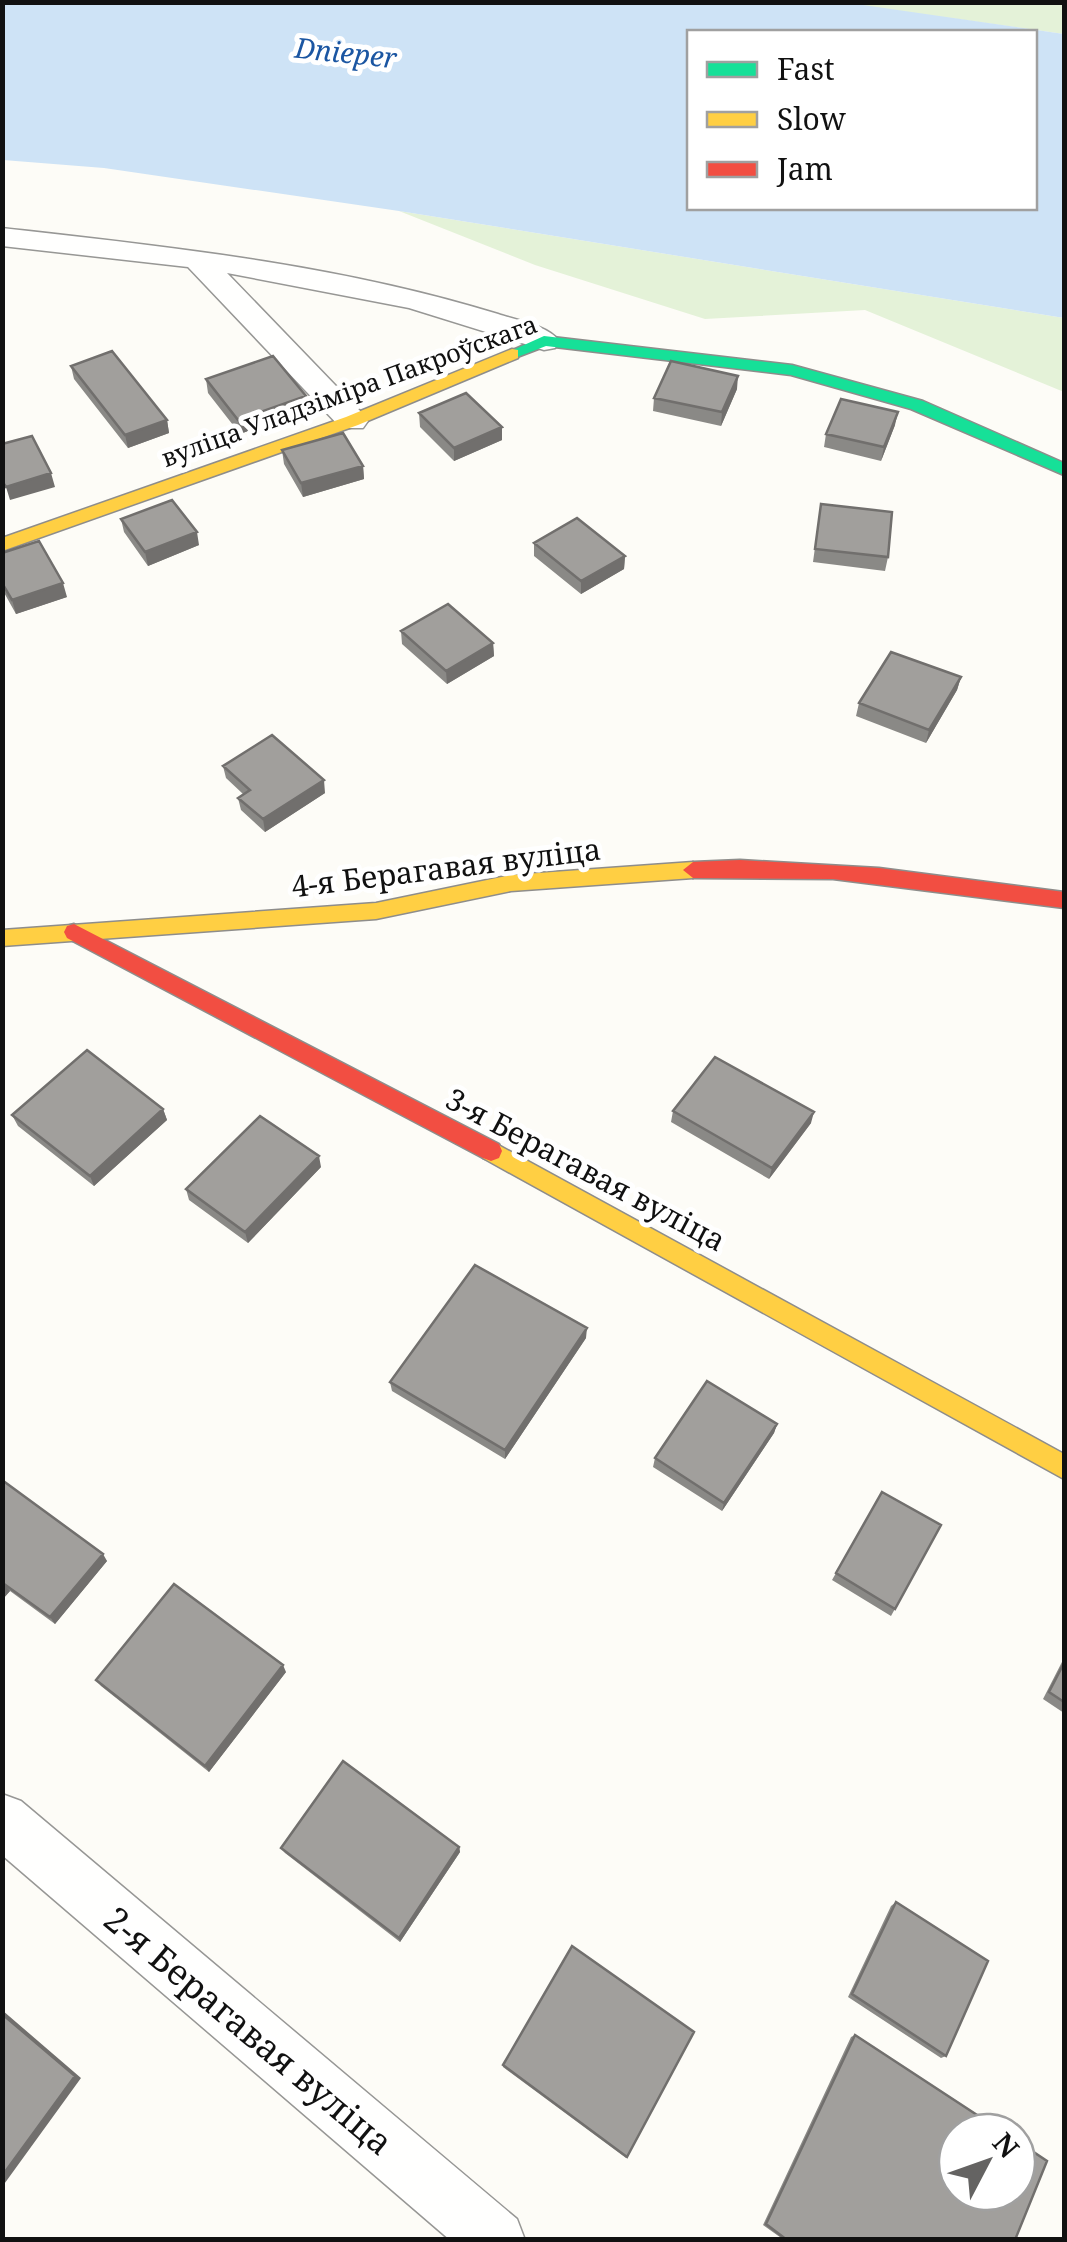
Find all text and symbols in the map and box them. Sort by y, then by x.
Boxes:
water label: Dnieper [292,28,400,76]
legend [687,30,1037,210]
text: Fast [777,48,834,89]
text: Slow [777,98,846,139]
text: Jam [776,148,833,189]
street label: вуліца Уладзіміра Пакроўскага [156,306,542,474]
street label: 4-я Берагавая вуліца [289,828,603,906]
street label: 3-я Берагавая вуліца [439,1078,733,1260]
street label: 2-я Берагавая вуліца [95,1895,403,2165]
north arrow [937,2112,1037,2212]
text: N [985,2124,1028,2166]

